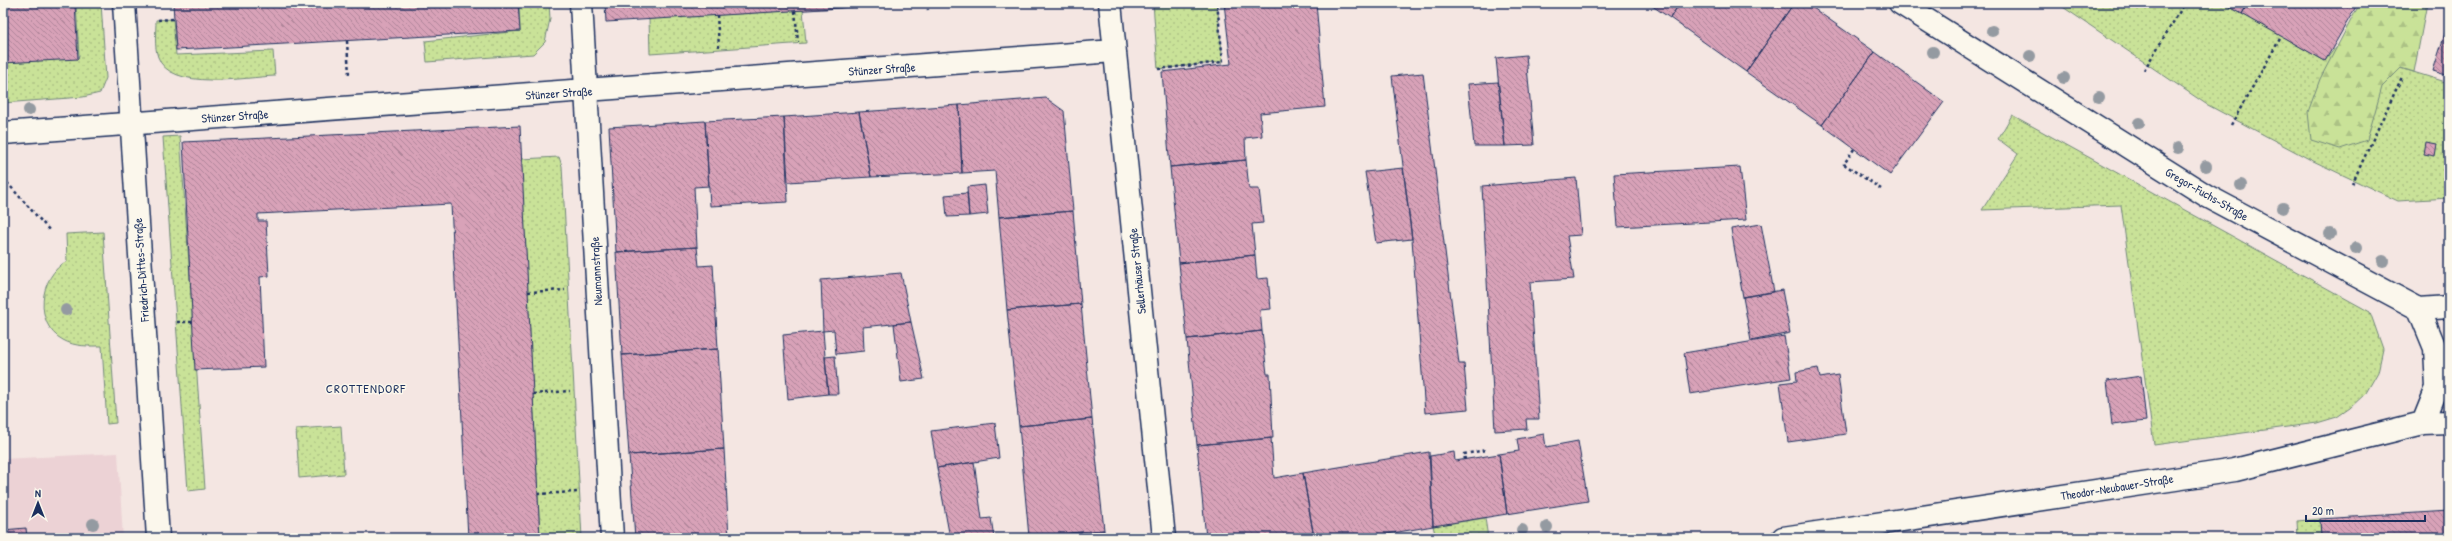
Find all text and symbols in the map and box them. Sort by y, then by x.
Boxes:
street label: Stünzer Straße [848,58,916,80]
street label: Stünzer Straße [525,82,593,104]
street label: Stünzer Straße [201,105,269,127]
street label: Gregor-Fuchs-Straße [2162,163,2252,225]
street label: Friedrich-Dittes-Straße [129,217,153,324]
street label: Sellerhäuser Straße [1124,227,1150,315]
street label: Neumannstraße [586,236,606,306]
district label: CROTTENDORF [326,379,406,397]
street label: Theodor-Neubauer-Straße [2059,470,2175,504]
north arrow [18,483,58,523]
text: N [35,486,41,500]
scale bar [2306,497,2425,523]
text: 20 m [2312,502,2334,519]

